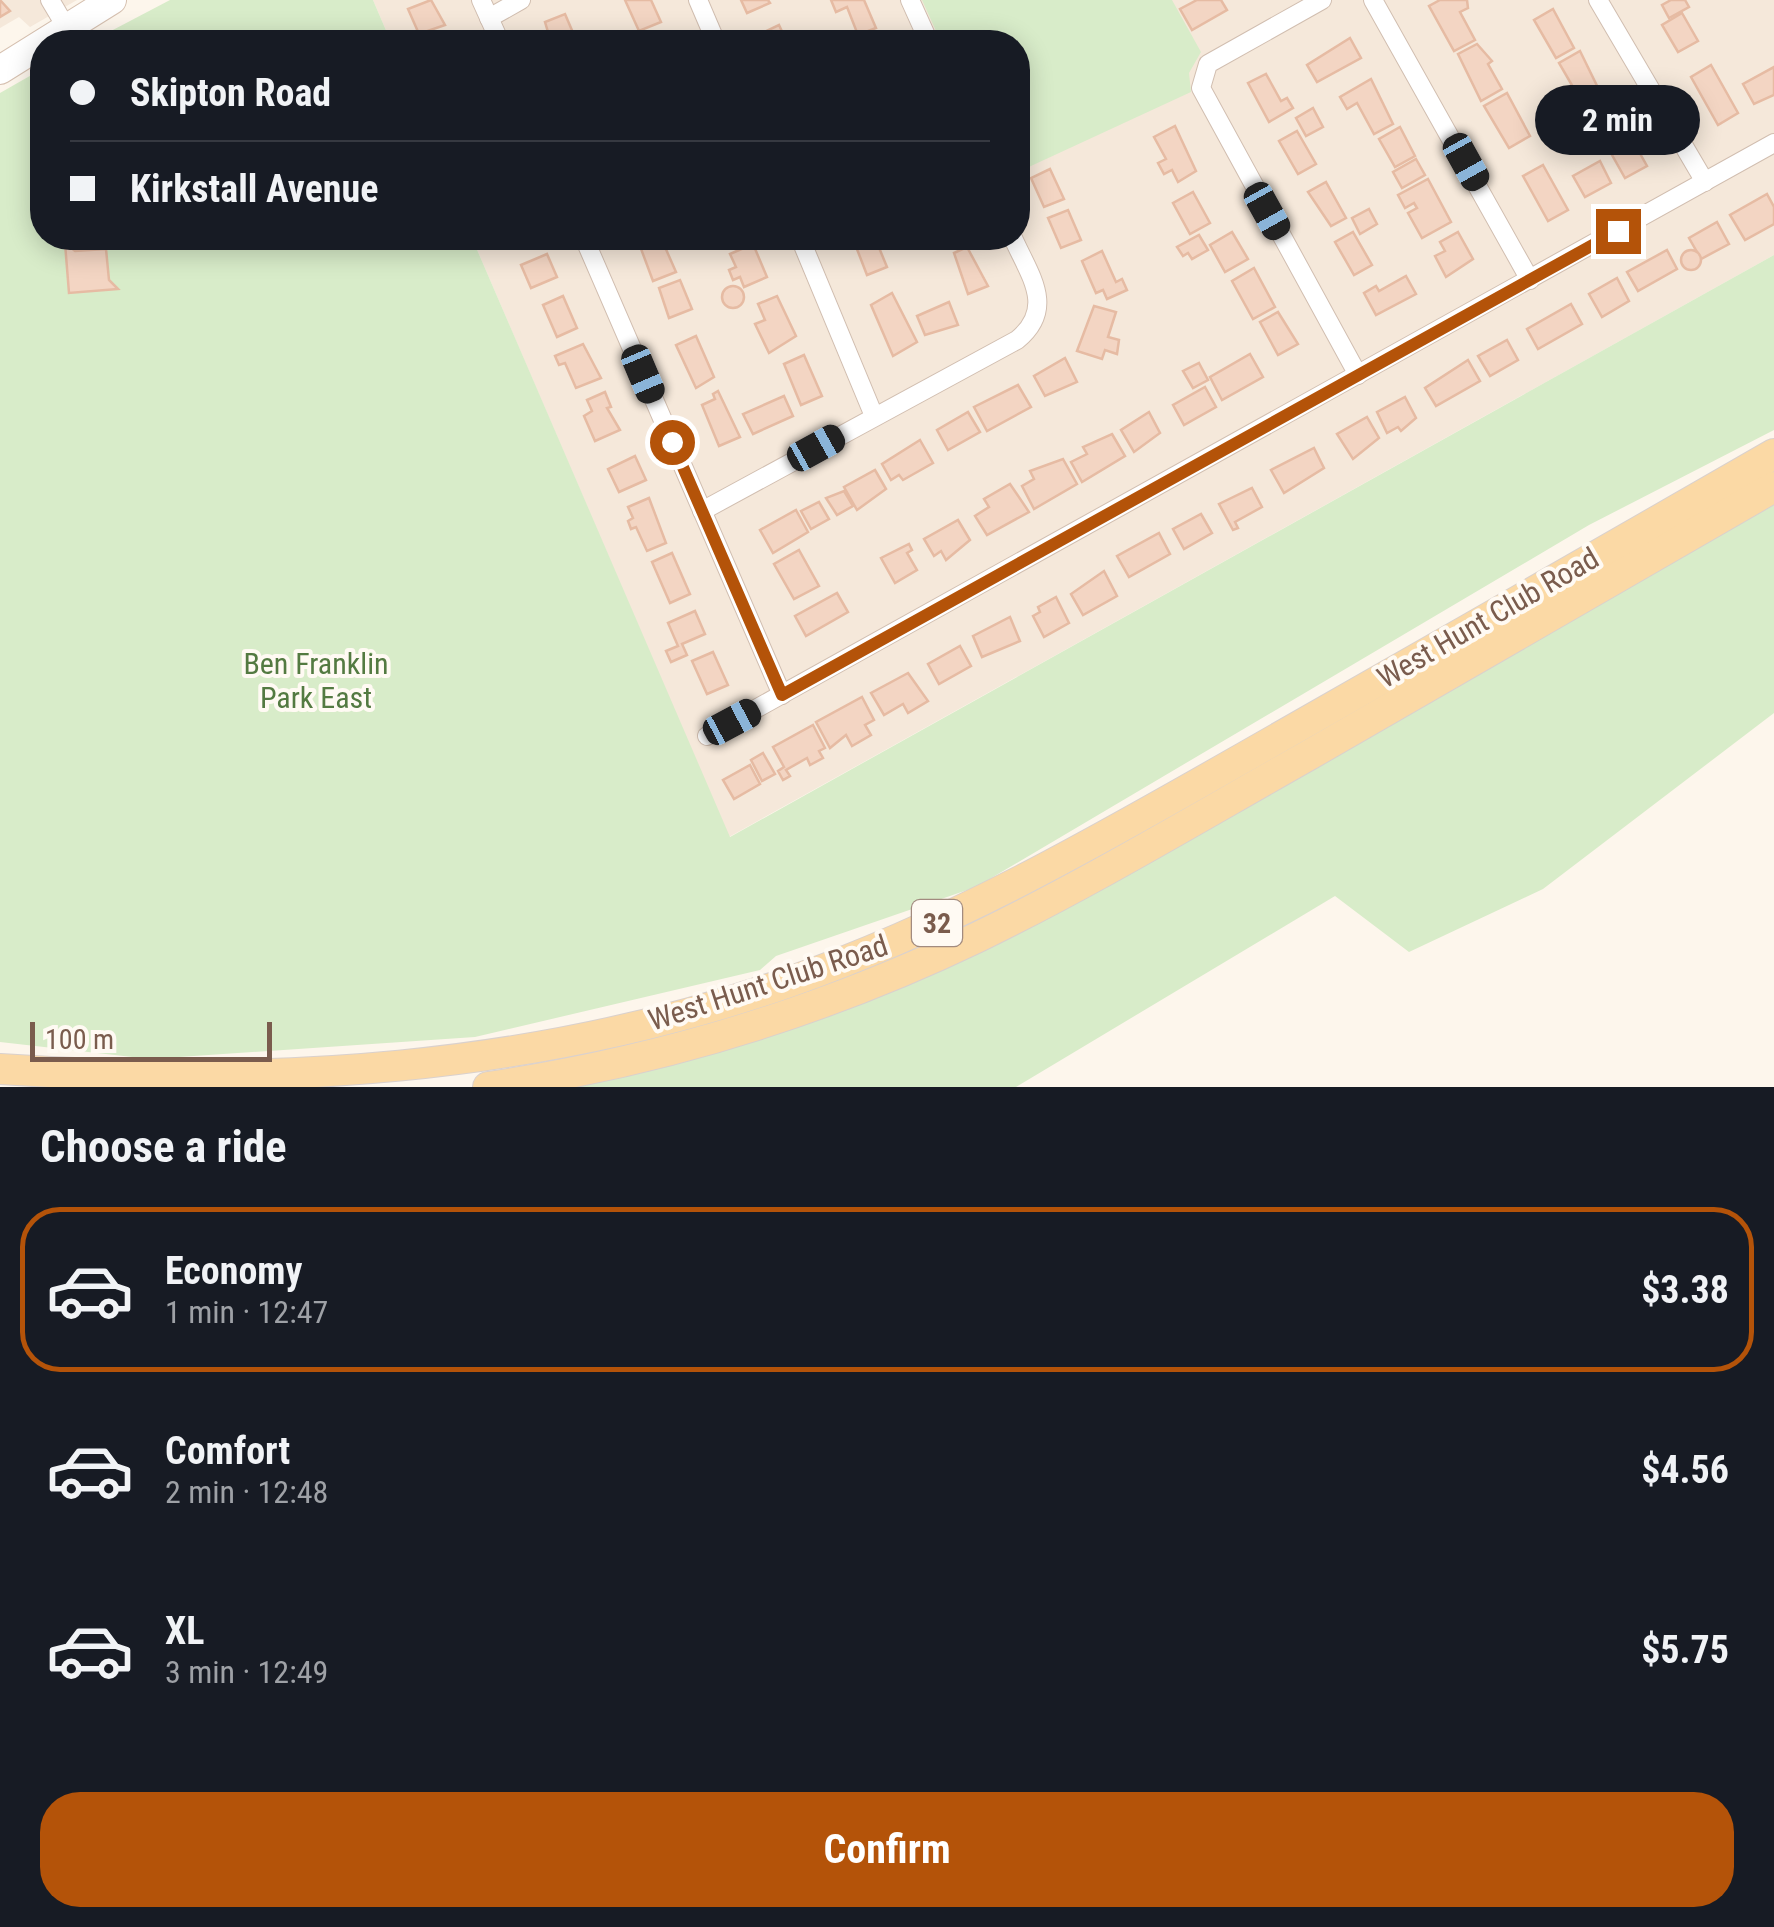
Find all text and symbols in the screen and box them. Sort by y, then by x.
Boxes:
text: Skipton Road [130,71,331,115]
callout: 2 min [1536,86,1700,156]
text: 2 min [1582,101,1653,139]
car [1438,128,1494,196]
text: Kirkstall Avenue [130,167,378,211]
car [1239,177,1295,245]
route end [1596,209,1641,254]
car [617,341,669,407]
route start [650,420,695,465]
car [782,420,850,476]
street label: West Hunt Club Road [1371,540,1605,695]
park label: Ben Franklin Park East [243,646,389,715]
car [698,695,766,749]
road number: 32 [912,900,962,946]
street label: West Hunt Club Road [644,927,892,1038]
scale bar [30,1017,272,1062]
text: 100 m [45,1023,114,1056]
text: Choose a ride [40,1120,287,1173]
icon: car [45,1245,135,1335]
text: Economy [165,1249,302,1293]
text: $3.38 [1641,1268,1729,1312]
text: 1 min · 12:47 [165,1293,328,1331]
icon: car [45,1425,135,1515]
text: Comfort [165,1429,290,1473]
text: $4.56 [1641,1448,1729,1492]
text: 2 min · 12:48 [165,1473,328,1511]
icon: car [45,1605,135,1695]
text: XL [165,1609,204,1653]
text: $5.75 [1641,1628,1729,1672]
text: 3 min · 12:49 [165,1653,328,1691]
button: Confirm [40,1792,1734,1907]

